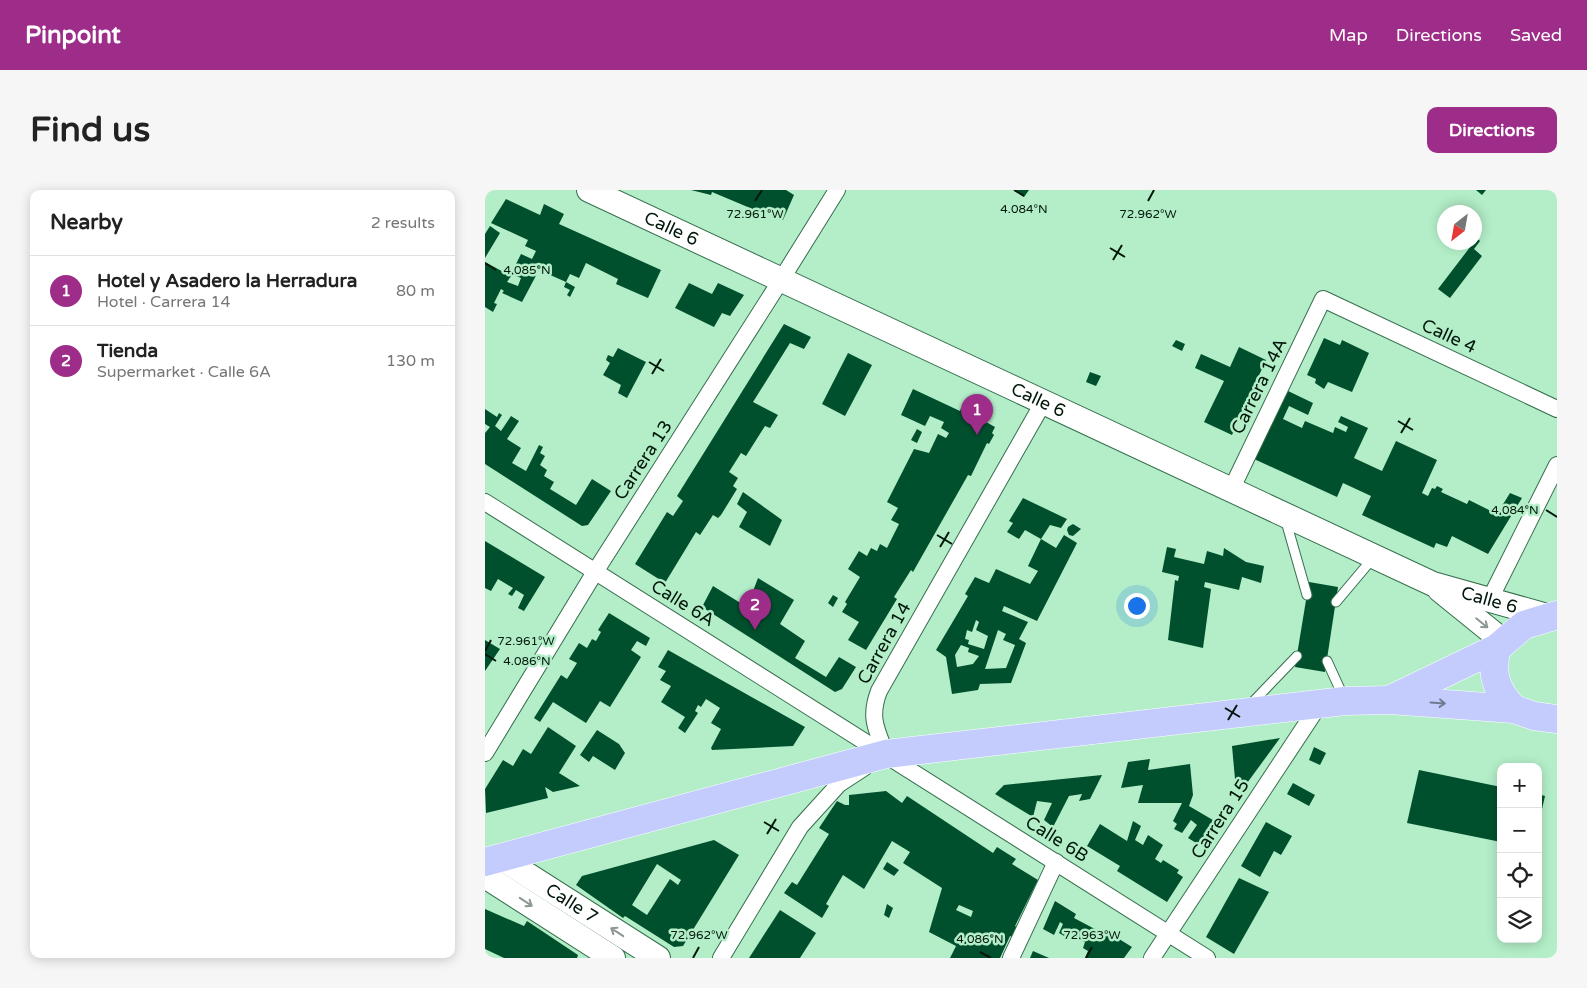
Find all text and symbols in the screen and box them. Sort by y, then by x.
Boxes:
text: Pinpoint [25,21,121,50]
text: Map [1329,24,1368,46]
text: Directions [1396,24,1482,46]
text: Saved [1510,24,1562,46]
button: Directions [1427,107,1557,153]
text: Find us [30,109,150,151]
text: 4.084°N [1000,202,1048,216]
north arrow [1437,205,1482,250]
street label: Calle 6 [641,206,702,251]
text: 72.961°W [726,207,784,221]
text: 72.962°W [1119,207,1177,221]
text: Nearby [50,210,123,235]
text: 2 results [371,213,435,233]
text: 4.085°N [503,263,551,277]
text: Hotel y Asadero la Herradura [97,270,357,292]
text: 1 [61,281,71,301]
text: 80 m [396,281,435,301]
text: Hotel · Carrera 14 [97,292,231,312]
street label: Calle 4 [1418,314,1480,358]
street label: Carrera 14A [1226,334,1292,438]
text: Tienda [97,340,158,362]
text: 2 [61,351,71,371]
text: 130 m [386,351,435,371]
text: Supermarket · Calle 6A [97,362,271,382]
street label: Calle 6 [1008,378,1069,422]
pin: 1 [961,394,993,435]
street label: Carrera 13 [609,416,677,504]
text: 4.084°N [1491,503,1539,517]
street label: Calle 6A [647,575,719,631]
street label: Calle 6 [1459,581,1520,618]
pin: 2 [739,589,771,630]
your location [1124,593,1150,619]
street label: Carrera 14 [852,598,916,688]
one-way arrow [1475,618,1488,629]
text: 72.961°W [497,634,555,648]
text: 4.086°N [503,654,551,668]
one-way arrow [1430,699,1446,708]
map controls [1497,763,1542,943]
button: + [1497,763,1542,808]
street label: Carrera 15 [1186,775,1254,863]
button: − [1497,808,1542,853]
street label: Calle 6B [1021,811,1093,867]
button: locate [1497,853,1542,898]
street label: Calle 7 [542,878,602,928]
one-way arrow [519,897,533,907]
button: layers [1497,898,1542,943]
one-way arrow [610,926,624,936]
text: 72.962°W [670,928,728,942]
text: 72.963°W [1063,928,1121,942]
text: 4.086°N [956,932,1004,946]

